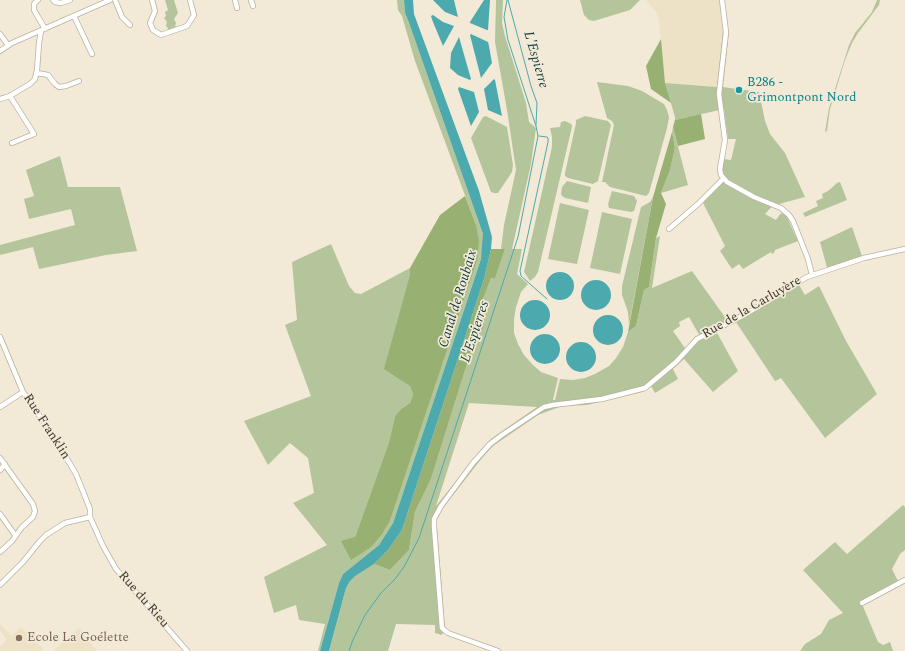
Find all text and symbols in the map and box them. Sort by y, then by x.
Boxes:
water label: L'Espierre [519,30,551,90]
place label: B286 - Grimontpont Nord [747,75,856,106]
marker: B286 - Grimontpont Nord [734,85,744,95]
water label: Canal de Roubaix [436,248,482,350]
street label: Rue de la Carluyère [700,273,804,343]
water label: L'Espierres [458,299,494,365]
street label: Rue Franklin [19,391,73,463]
street label: Rue du Rieu [114,569,172,631]
place label: Ecole La Goélette [27,630,129,646]
marker: Ecole La Goélette [14,633,24,643]

